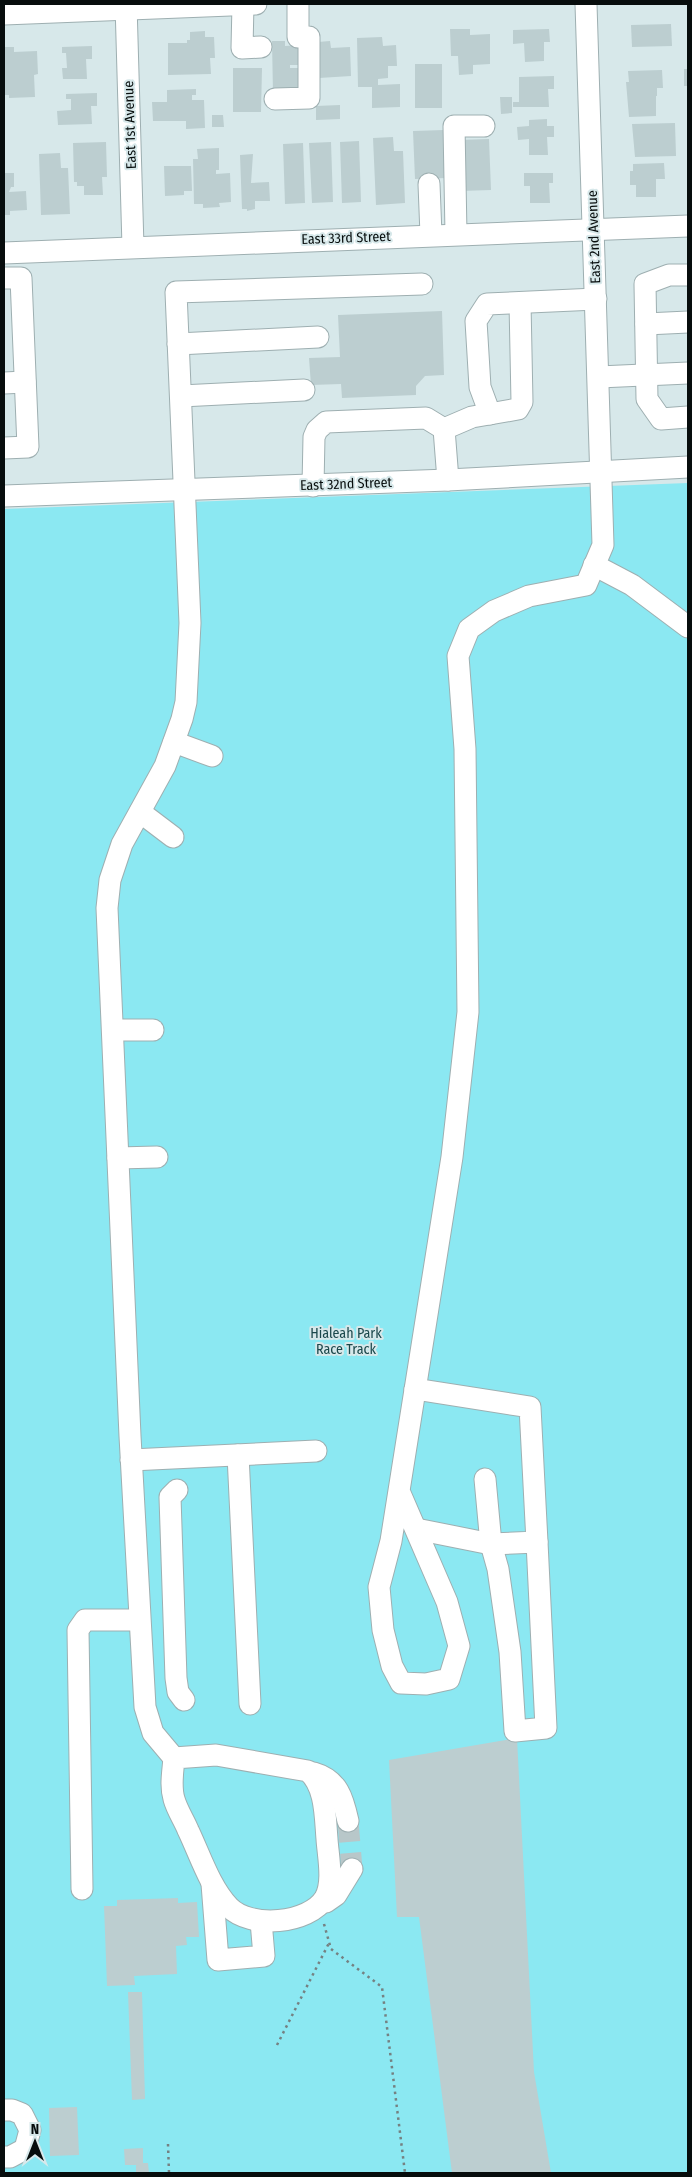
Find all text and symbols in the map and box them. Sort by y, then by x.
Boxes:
street label: East 1st Avenue [120,80,140,169]
street label: East 2nd Avenue [584,190,604,284]
street label: East 33rd Street [301,228,391,248]
street label: East 32nd Street [300,474,393,494]
park label: Hialeah Park Race Track [310,1325,382,1358]
north arrow [10,2117,60,2167]
text: N [31,2121,39,2138]

